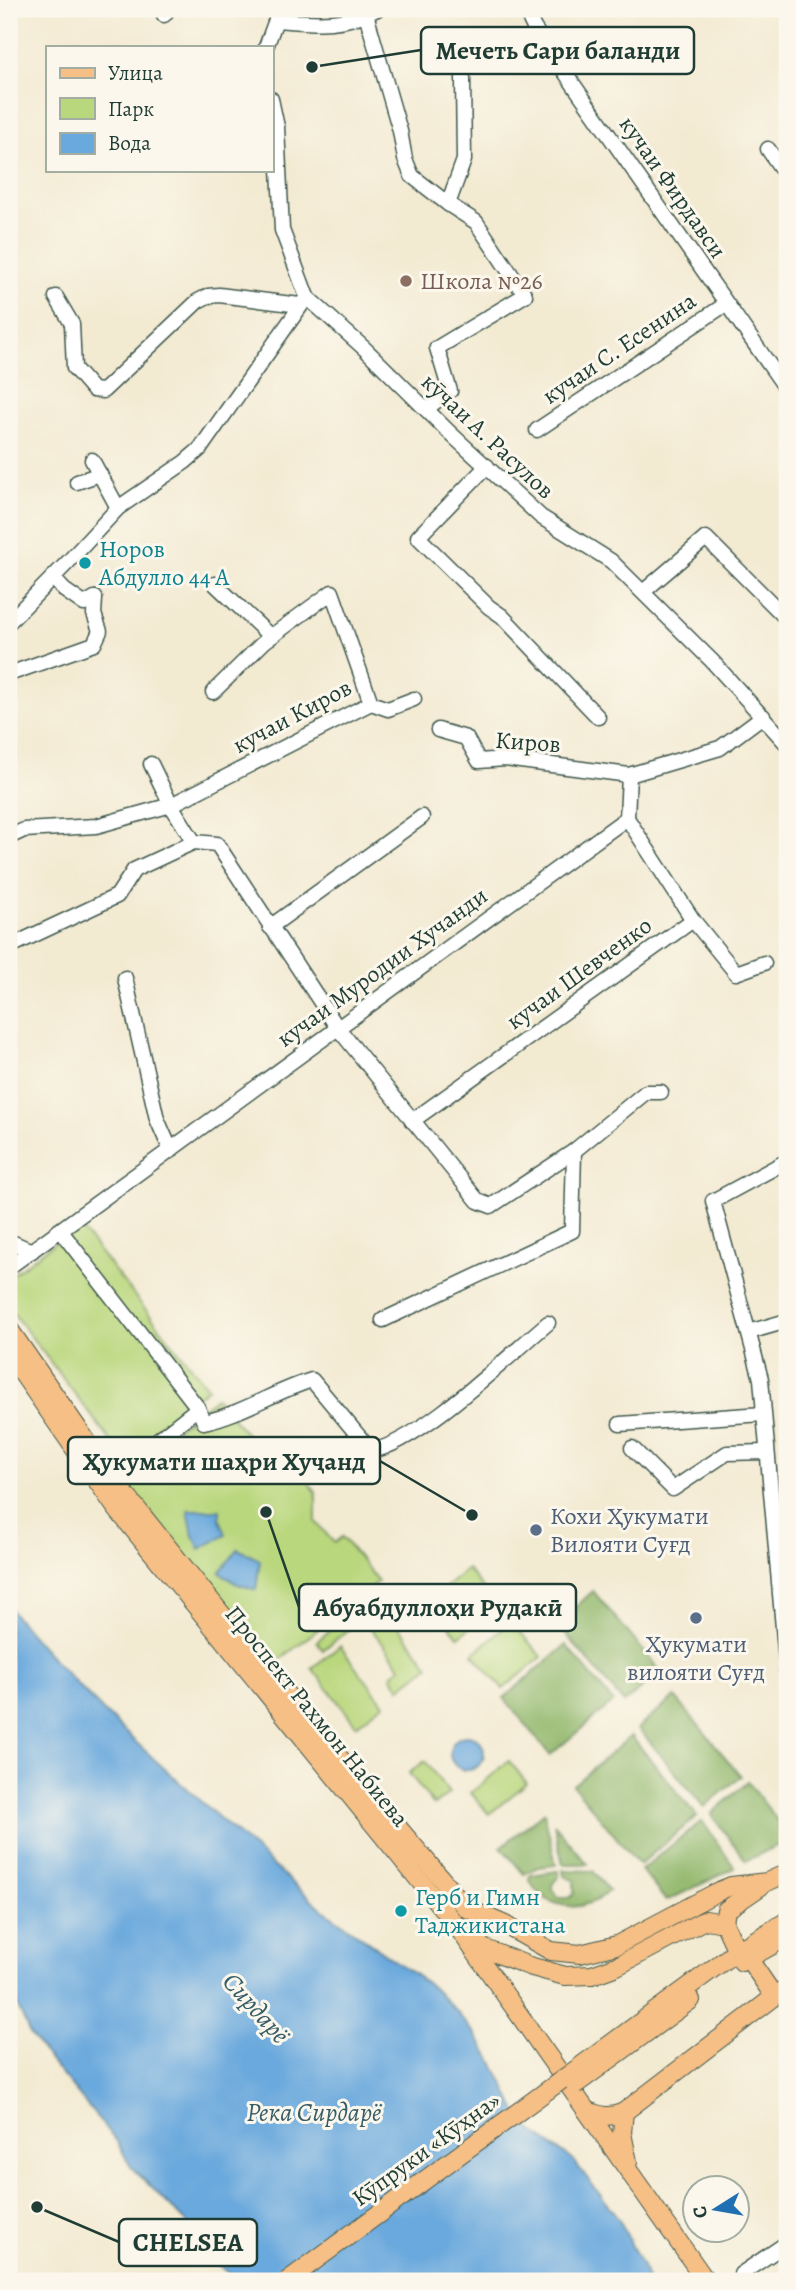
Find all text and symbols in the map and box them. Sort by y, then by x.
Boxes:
callout: Мечеть Сари баланди [421,27,694,74]
text: Мечеть Сари баланди [436,33,680,68]
legend [46,46,273,172]
text: Улица [108,59,163,87]
text: Парк [108,95,154,123]
street label: кучаи Фирдавси [612,109,734,265]
text: Вода [108,129,151,157]
place label: Школа №26 [420,265,543,297]
marker: Школа №26 [398,273,414,289]
street label: кучаи С. Есенина [536,285,702,411]
street label: кӯчаи А. Расулов [415,366,561,506]
place label: Норов Абдулло 44 А [98,533,230,593]
marker: Норов Абдулло 44 А [77,555,93,571]
street label: кучаи Киров [227,671,357,761]
street label: Киров [494,724,562,760]
street label: кучаи Муродии Хучанди [270,880,494,1054]
street label: кучаи Шевченко [500,909,658,1037]
callout: Ҳукумати шаҳри Хуҷанд [68,1437,380,1484]
text: Ҳукумати шаҳри Хуҷанд [82,1444,366,1479]
place label: Кохи Ҳукумати Вилояти Суғд [550,1500,709,1560]
marker: Кохи Ҳукумати Вилояти Суғд [528,1522,544,1538]
callout: Абуабдуллоҳи Рудакӣ [299,1584,576,1631]
text: Абуабдуллоҳи Рудакӣ [312,1590,563,1625]
street label: Проспект Рахмон Набиева [218,1599,416,1833]
marker: Ҳукумати вилояти Суғд [688,1610,704,1626]
place label: Ҳукумати вилояти Суғд [627,1628,765,1688]
place label: Герб и Гимн Таджикистана [415,1881,566,1941]
marker: Герб и Гимн Таджикистана [393,1903,409,1919]
water label: Сирдарё [215,1965,298,2052]
street label: Кӯпруки «Кӯҳна» [345,2084,507,2214]
water label: Река Сирдарё [247,2095,382,2130]
north arrow [680,2174,750,2244]
text: С [686,2204,714,2220]
callout: CHELSEA [119,2219,257,2266]
text: CHELSEA [133,2225,244,2260]

